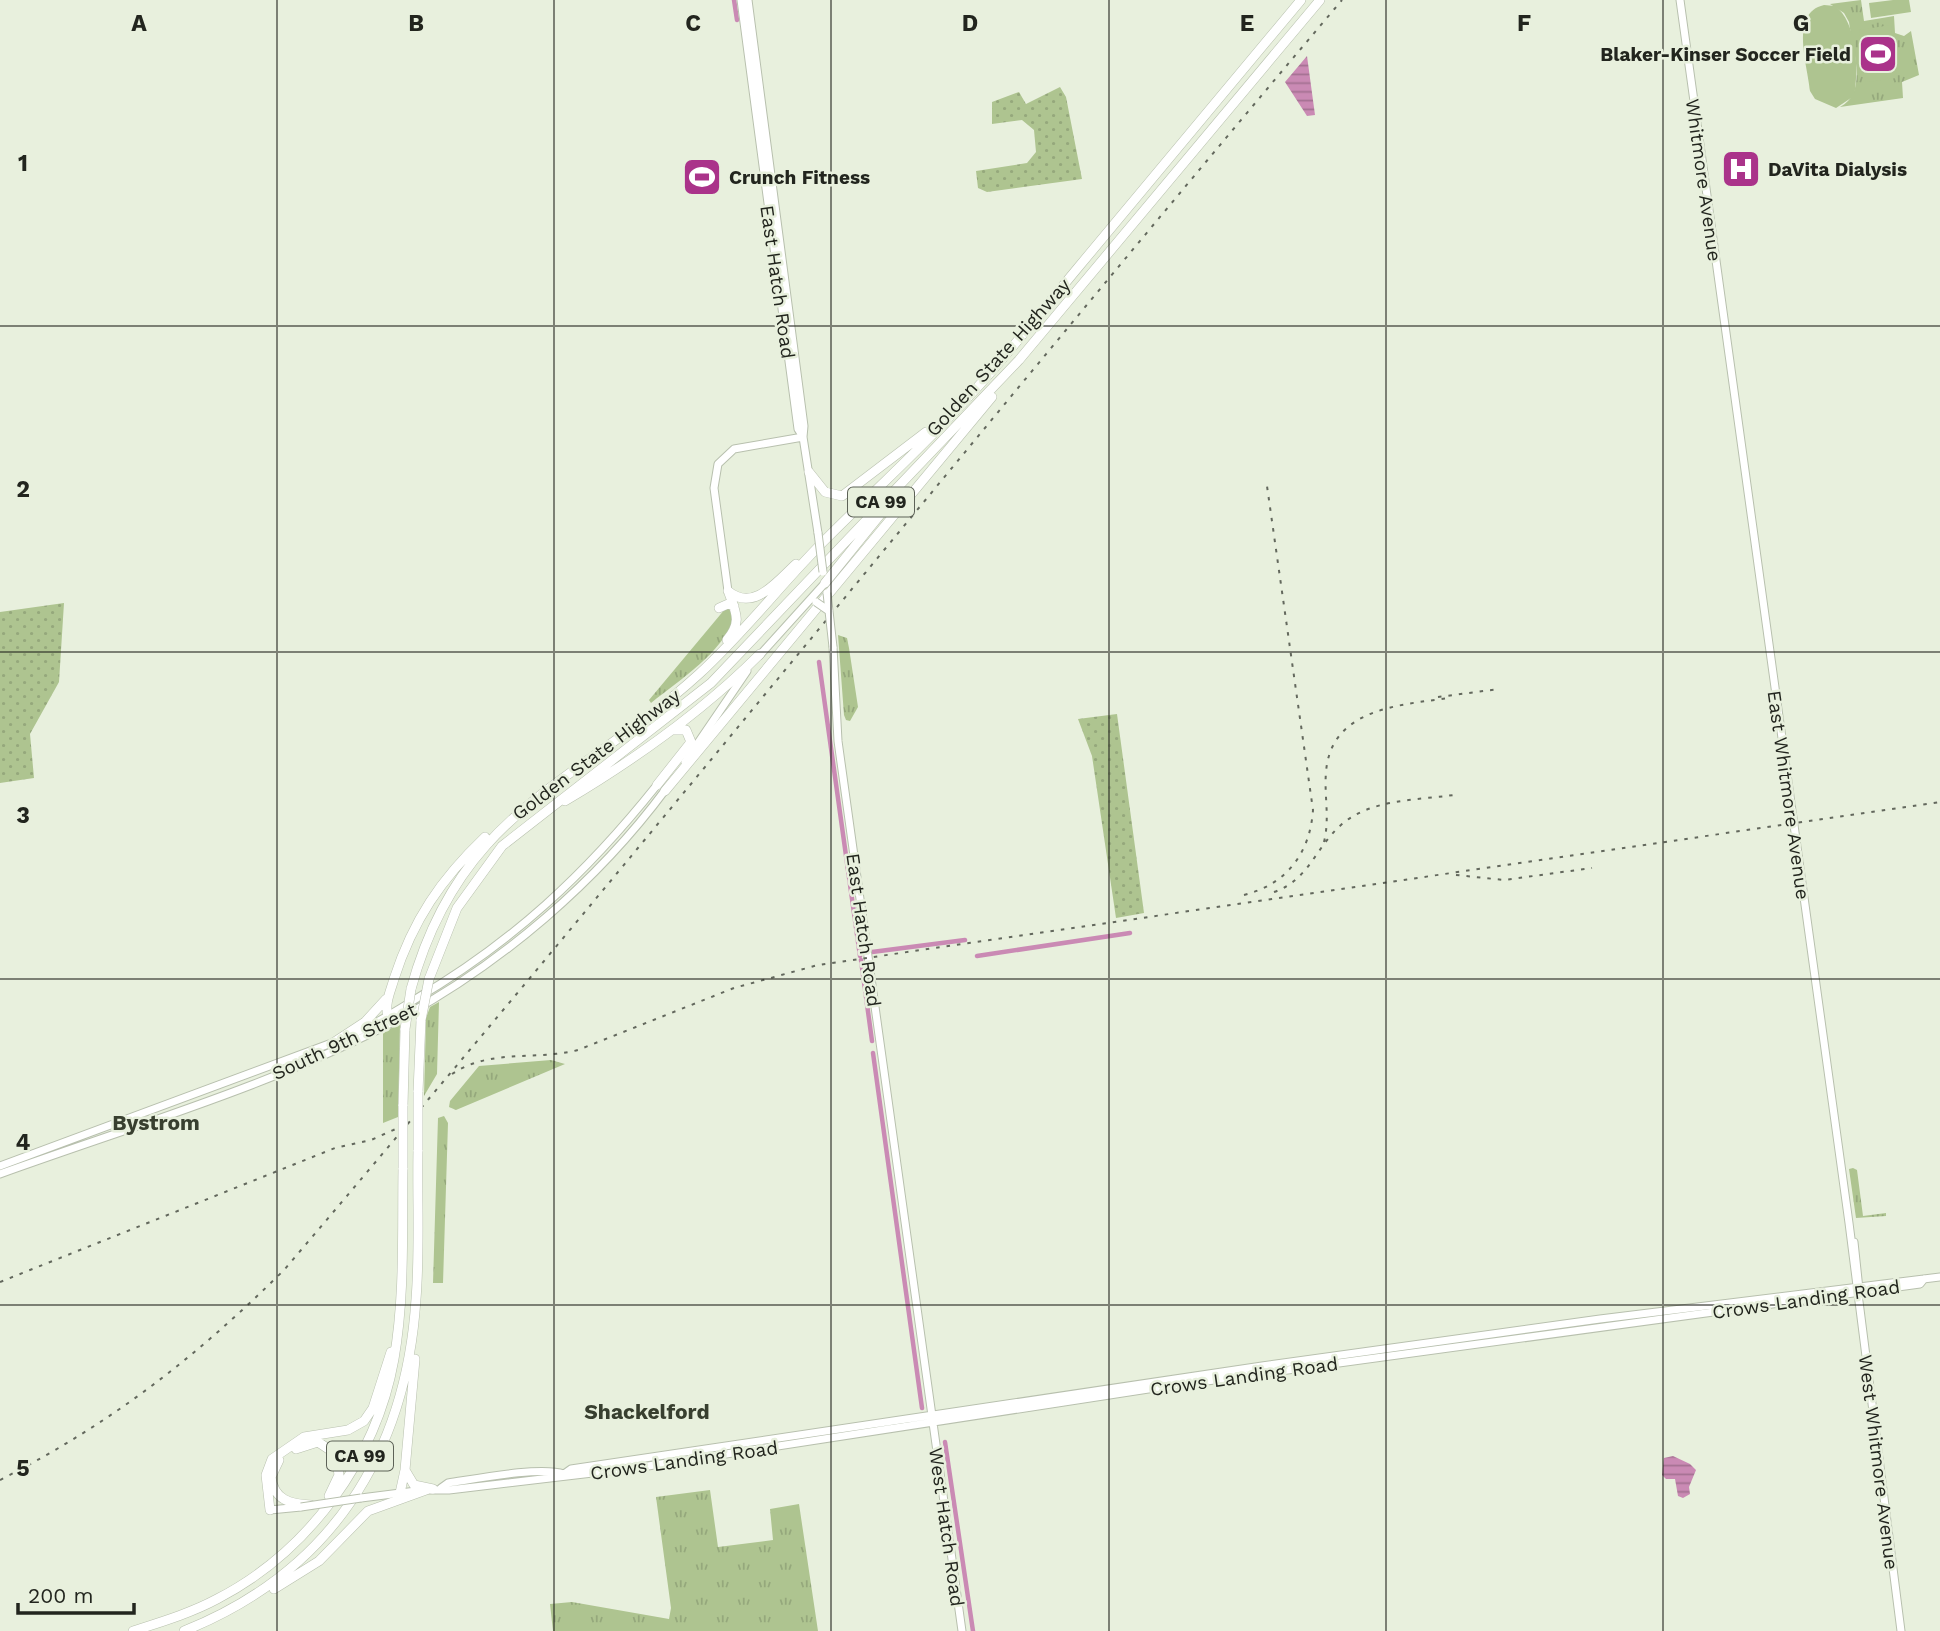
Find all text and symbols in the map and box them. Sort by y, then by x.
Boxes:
text: A [131,10,147,37]
text: B [408,10,424,37]
text: C [685,10,701,37]
text: D [962,10,978,37]
text: E [1240,10,1254,37]
text: F [1517,10,1531,37]
text: G [1793,10,1809,37]
sports icon: Blaker-Kinser Soccer Field [1857,33,1899,75]
place label: Blaker-Kinser Soccer Field [1600,43,1851,66]
street label: Whitmore Avenue [1681,97,1726,263]
hospital icon: DaVita Dialysis [1720,148,1762,190]
text: 1 [18,150,28,177]
sports icon: Crunch Fitness [681,156,723,198]
place label: DaVita Dialysis [1768,158,1907,181]
place label: Crunch Fitness [729,166,870,189]
street label: East Hatch Road [755,204,800,360]
street label: Golden State Highway [921,274,1075,441]
text: 2 [16,476,30,503]
road number: CA 99 [848,488,914,516]
street label: Golden State Highway [508,684,685,825]
street label: East Whitmore Avenue [1762,689,1815,901]
text: 3 [16,802,30,829]
street label: East Hatch Road [841,852,886,1008]
street label: South 9th Street [268,998,420,1085]
district label: Bystrom [112,1110,200,1135]
text: 4 [16,1129,31,1156]
street label: Crows Landing Road [1711,1275,1901,1324]
street label: Crows Landing Road [1149,1352,1339,1401]
street label: West Whitmore Avenue [1854,1353,1903,1571]
district label: Shackelford [584,1399,710,1424]
street label: Crows Landing Road [589,1436,779,1485]
road number: CA 99 [327,1442,393,1470]
street label: West Hatch Road [924,1446,969,1608]
text: 5 [16,1455,30,1482]
scale bar [18,1572,133,1616]
text: 200 m [28,1583,94,1608]

